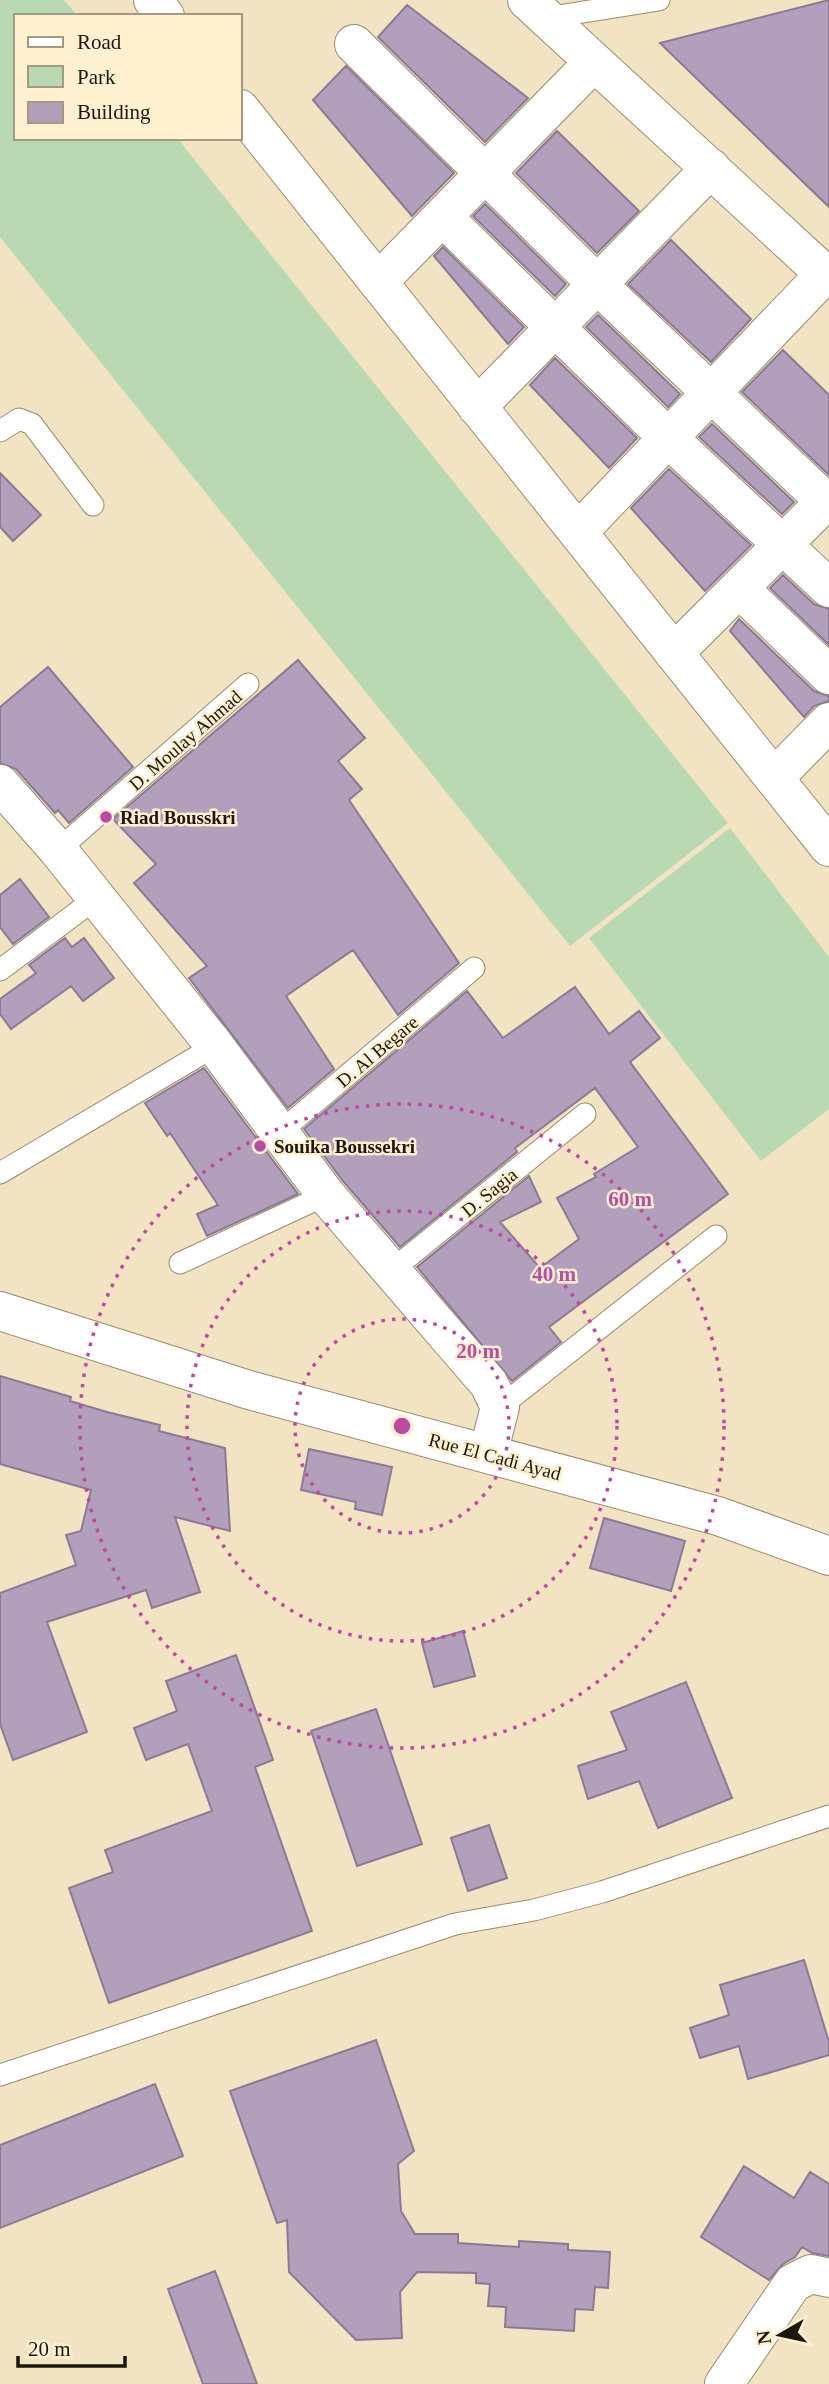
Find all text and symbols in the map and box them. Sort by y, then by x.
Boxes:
legend [14,14,242,140]
text: Road [77,30,122,54]
text: Park [77,65,116,89]
text: Building [77,100,151,124]
street label: D. Moulay Ahmad [125,686,246,795]
place label: Riad Bousskri [120,807,236,828]
marker: Riad Bousskri [98,809,114,825]
street label: D. Al Begare [332,1011,422,1091]
place label: Souika Boussekri [274,1136,415,1157]
marker: Souika Boussekri [252,1138,268,1154]
street label: D. Sagia [457,1163,522,1221]
text: 60 m [608,1187,652,1211]
text: 40 m [532,1262,576,1286]
text: 20 m [456,1339,500,1363]
centre of rings [390,1414,414,1438]
street label: Rue El Cadi Ayad [426,1429,564,1484]
north arrow [745,2300,815,2370]
scale bar [18,2324,124,2368]
text: N [752,2329,775,2346]
text: 20 m [28,2337,71,2361]

